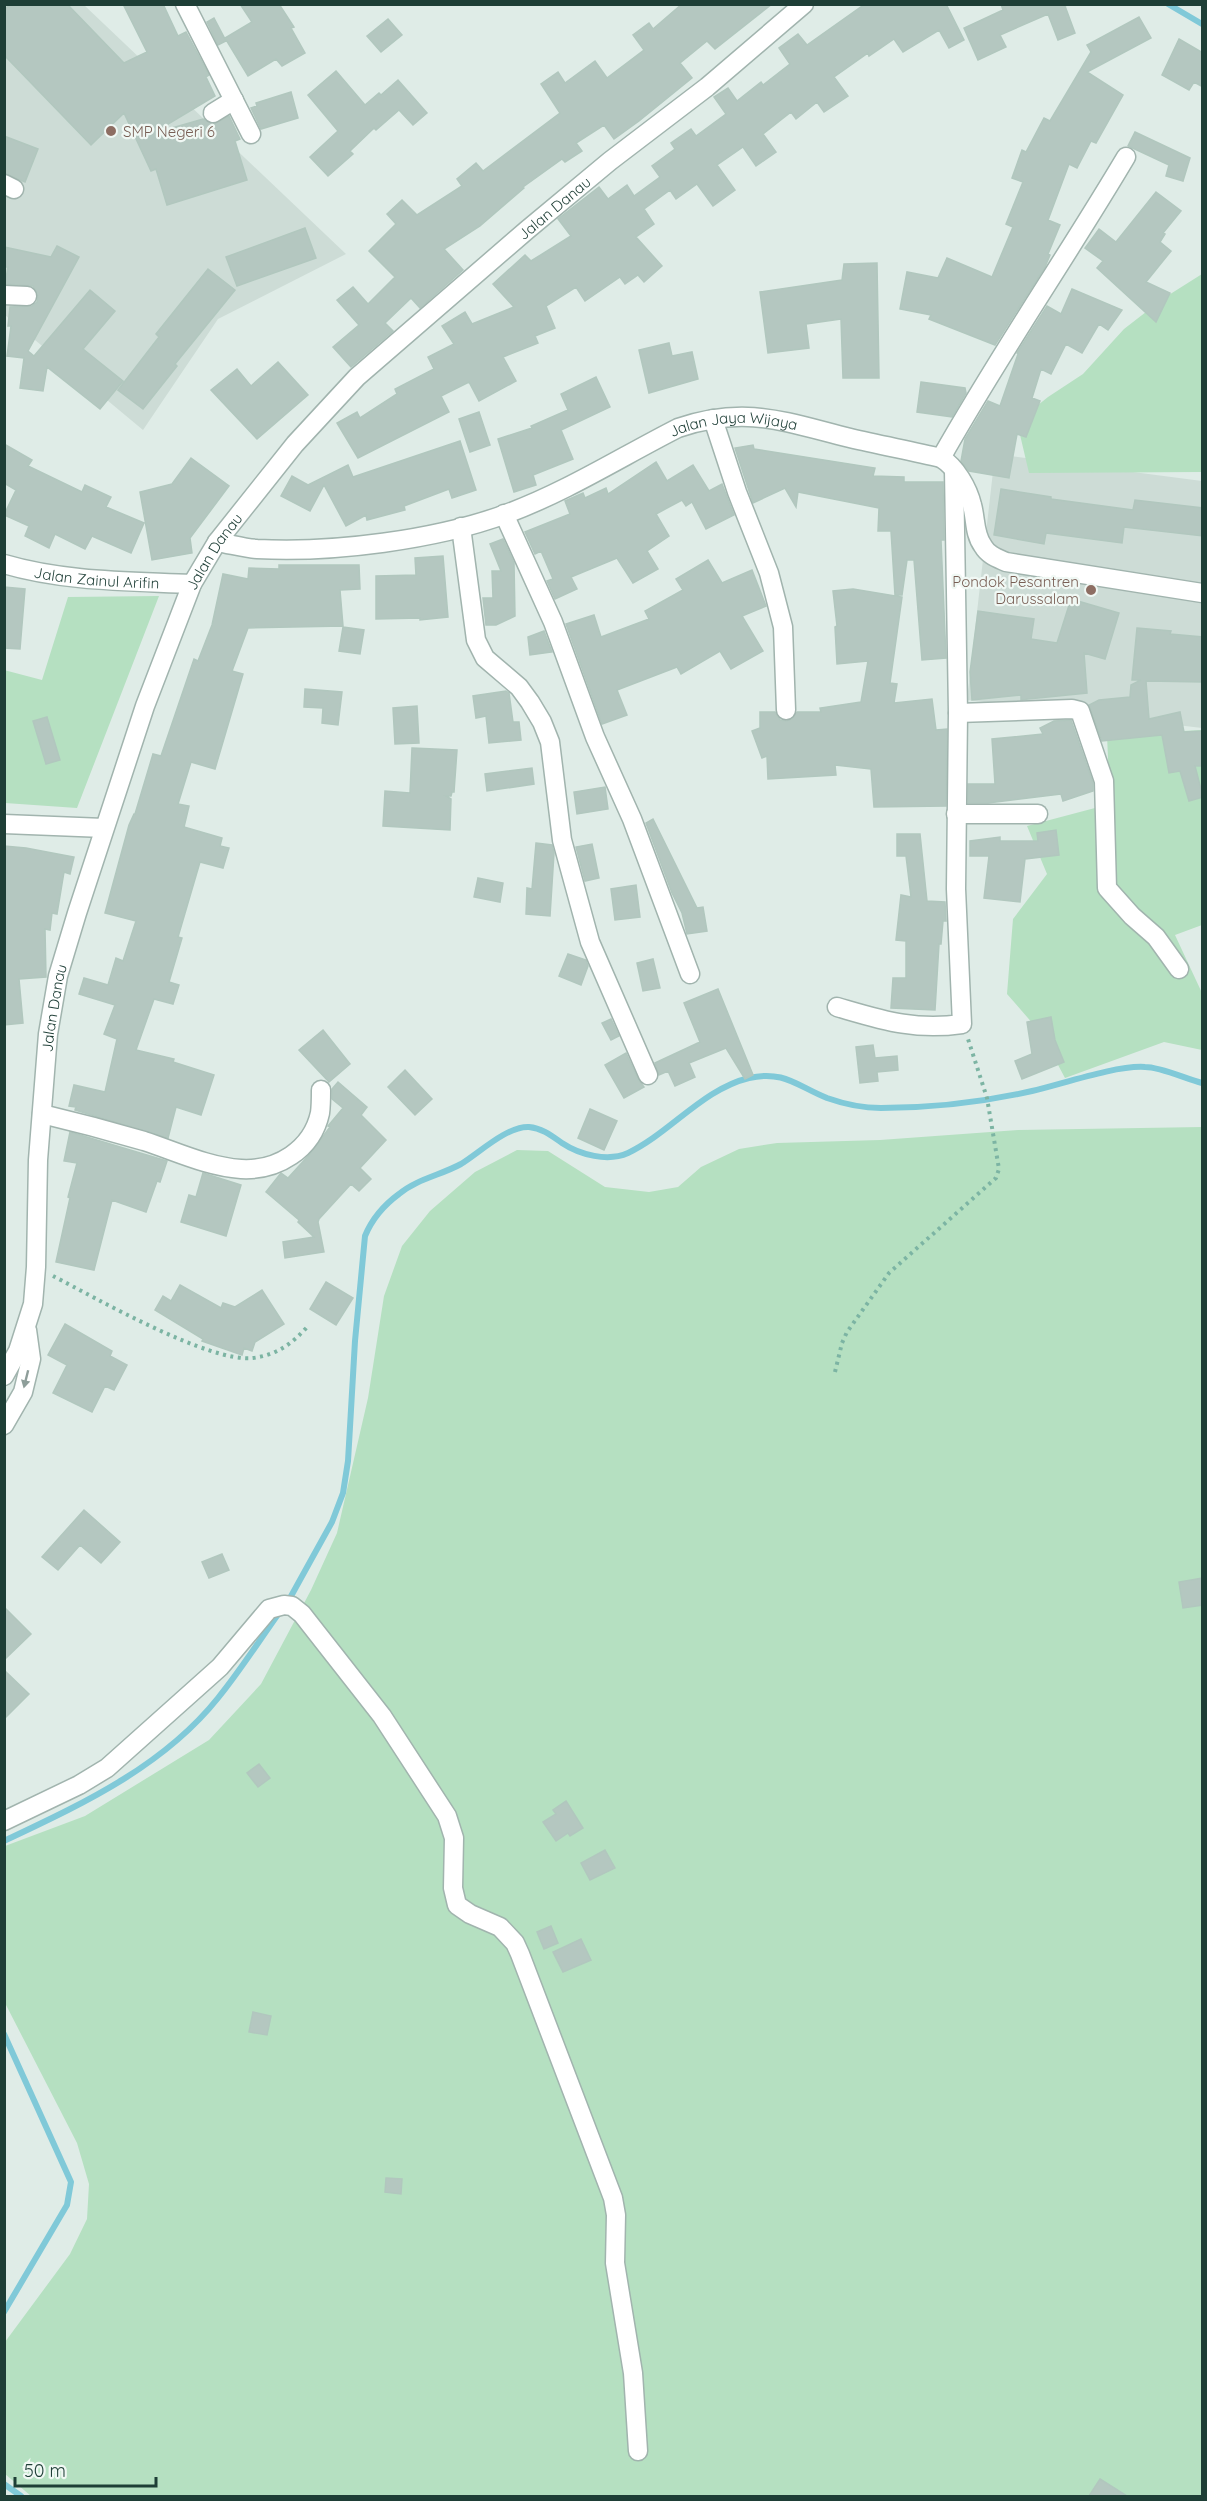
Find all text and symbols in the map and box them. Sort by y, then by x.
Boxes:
place label: SMP Negeri 6 [123,122,215,141]
marker: SMP Negeri 6 [104,124,118,138]
street label: Jalan Danau [514,172,594,243]
street label: Jalan Jaya Wijaya [665,407,800,441]
street label: Jalan Danau [181,509,246,592]
street label: Jalan Zainul Arifin [32,562,160,592]
place label: Pondok Pesantren Darussalam [952,572,1079,608]
marker: Pondok Pesantren Darussalam [1084,583,1098,597]
street label: Jalan Danau [37,962,71,1053]
one-way arrow [20,1370,30,1388]
scale bar [15,2450,156,2488]
text: 50 m [24,2459,66,2482]

